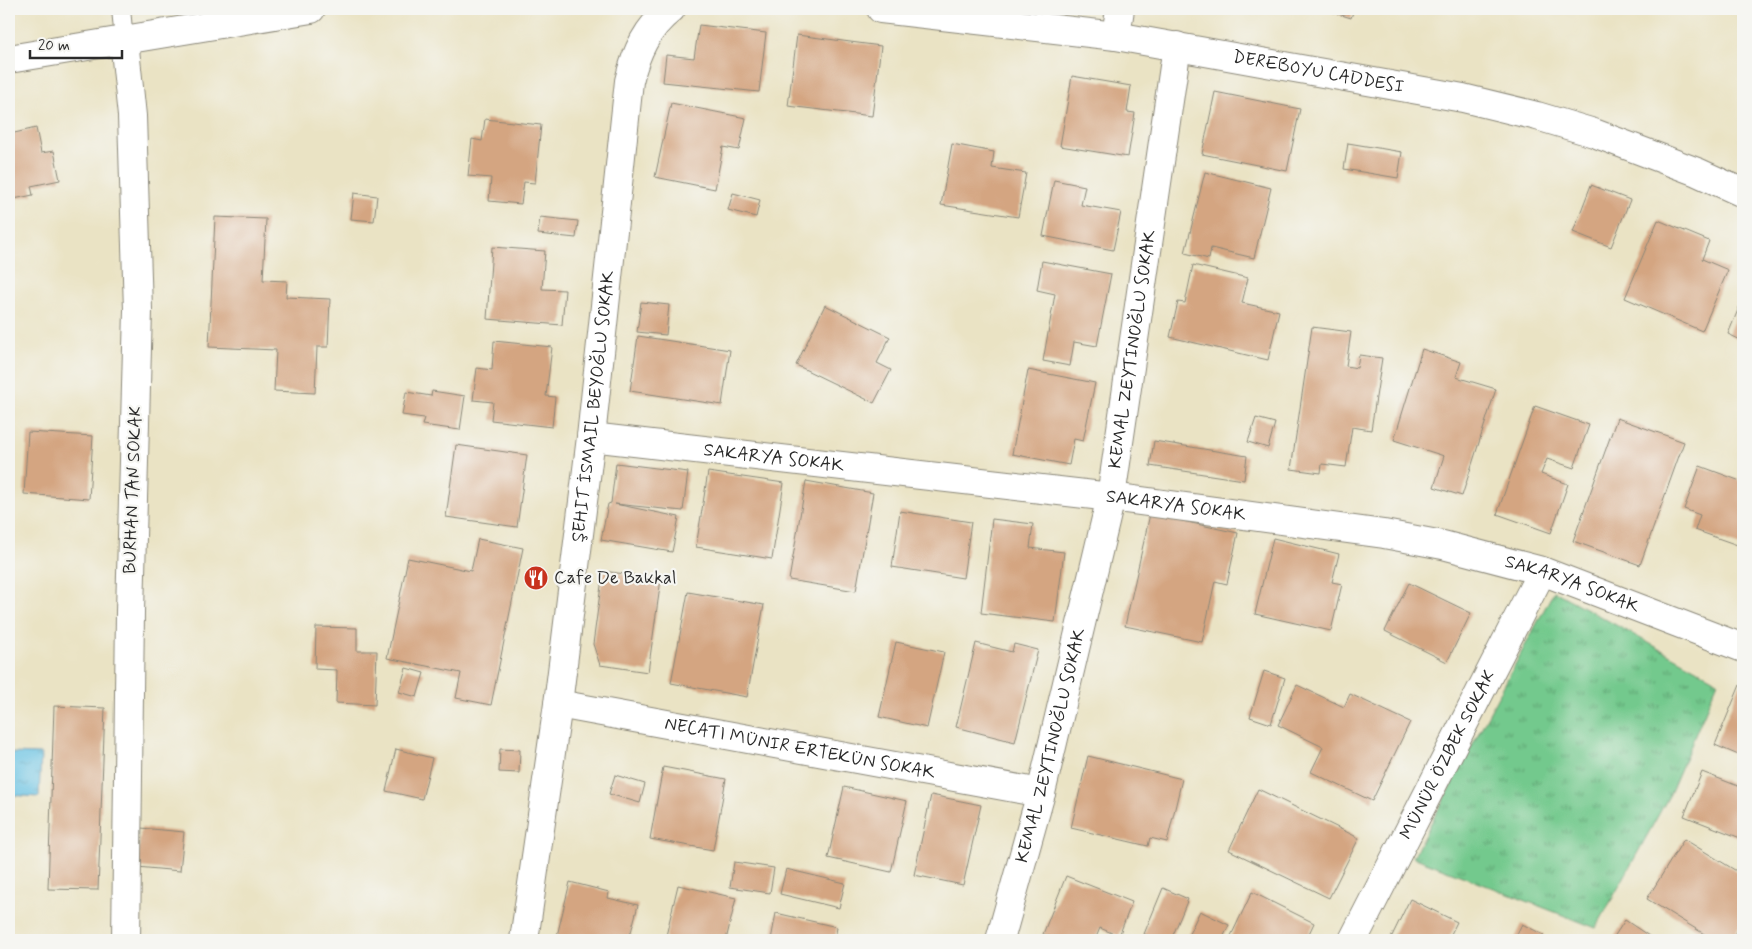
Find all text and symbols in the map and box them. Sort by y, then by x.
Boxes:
scale bar [30,28,122,60]
text: 20 m [38,36,70,56]
street label: DEREBOYU CADDESI [1231,45,1406,99]
street label: KEMAL ZEYTINOĞLU SOKAK [1103,228,1162,470]
street label: ŞEHIT İSMAIL BEYOĞLU SOKAK [566,269,621,544]
street label: BURHAN TAN SOKAK [118,406,148,574]
street label: SAKARYA SOKAK [702,438,846,478]
street label: SAKARYA SOKAK [1105,485,1248,527]
street label: SAKARYA SOKAK [1502,550,1643,619]
restaurant icon: Cafe De Bakkal [523,565,549,591]
place label: Cafe De Bakkal [554,566,676,590]
street label: KEMAL ZEYTINOĞLU SOKAK [1010,626,1092,866]
street label: MÜNÜR ÖZBEK SOKAK [1394,666,1501,844]
street label: NECATI MÜNIR ERTEKÜN SOKAK [663,712,937,785]

